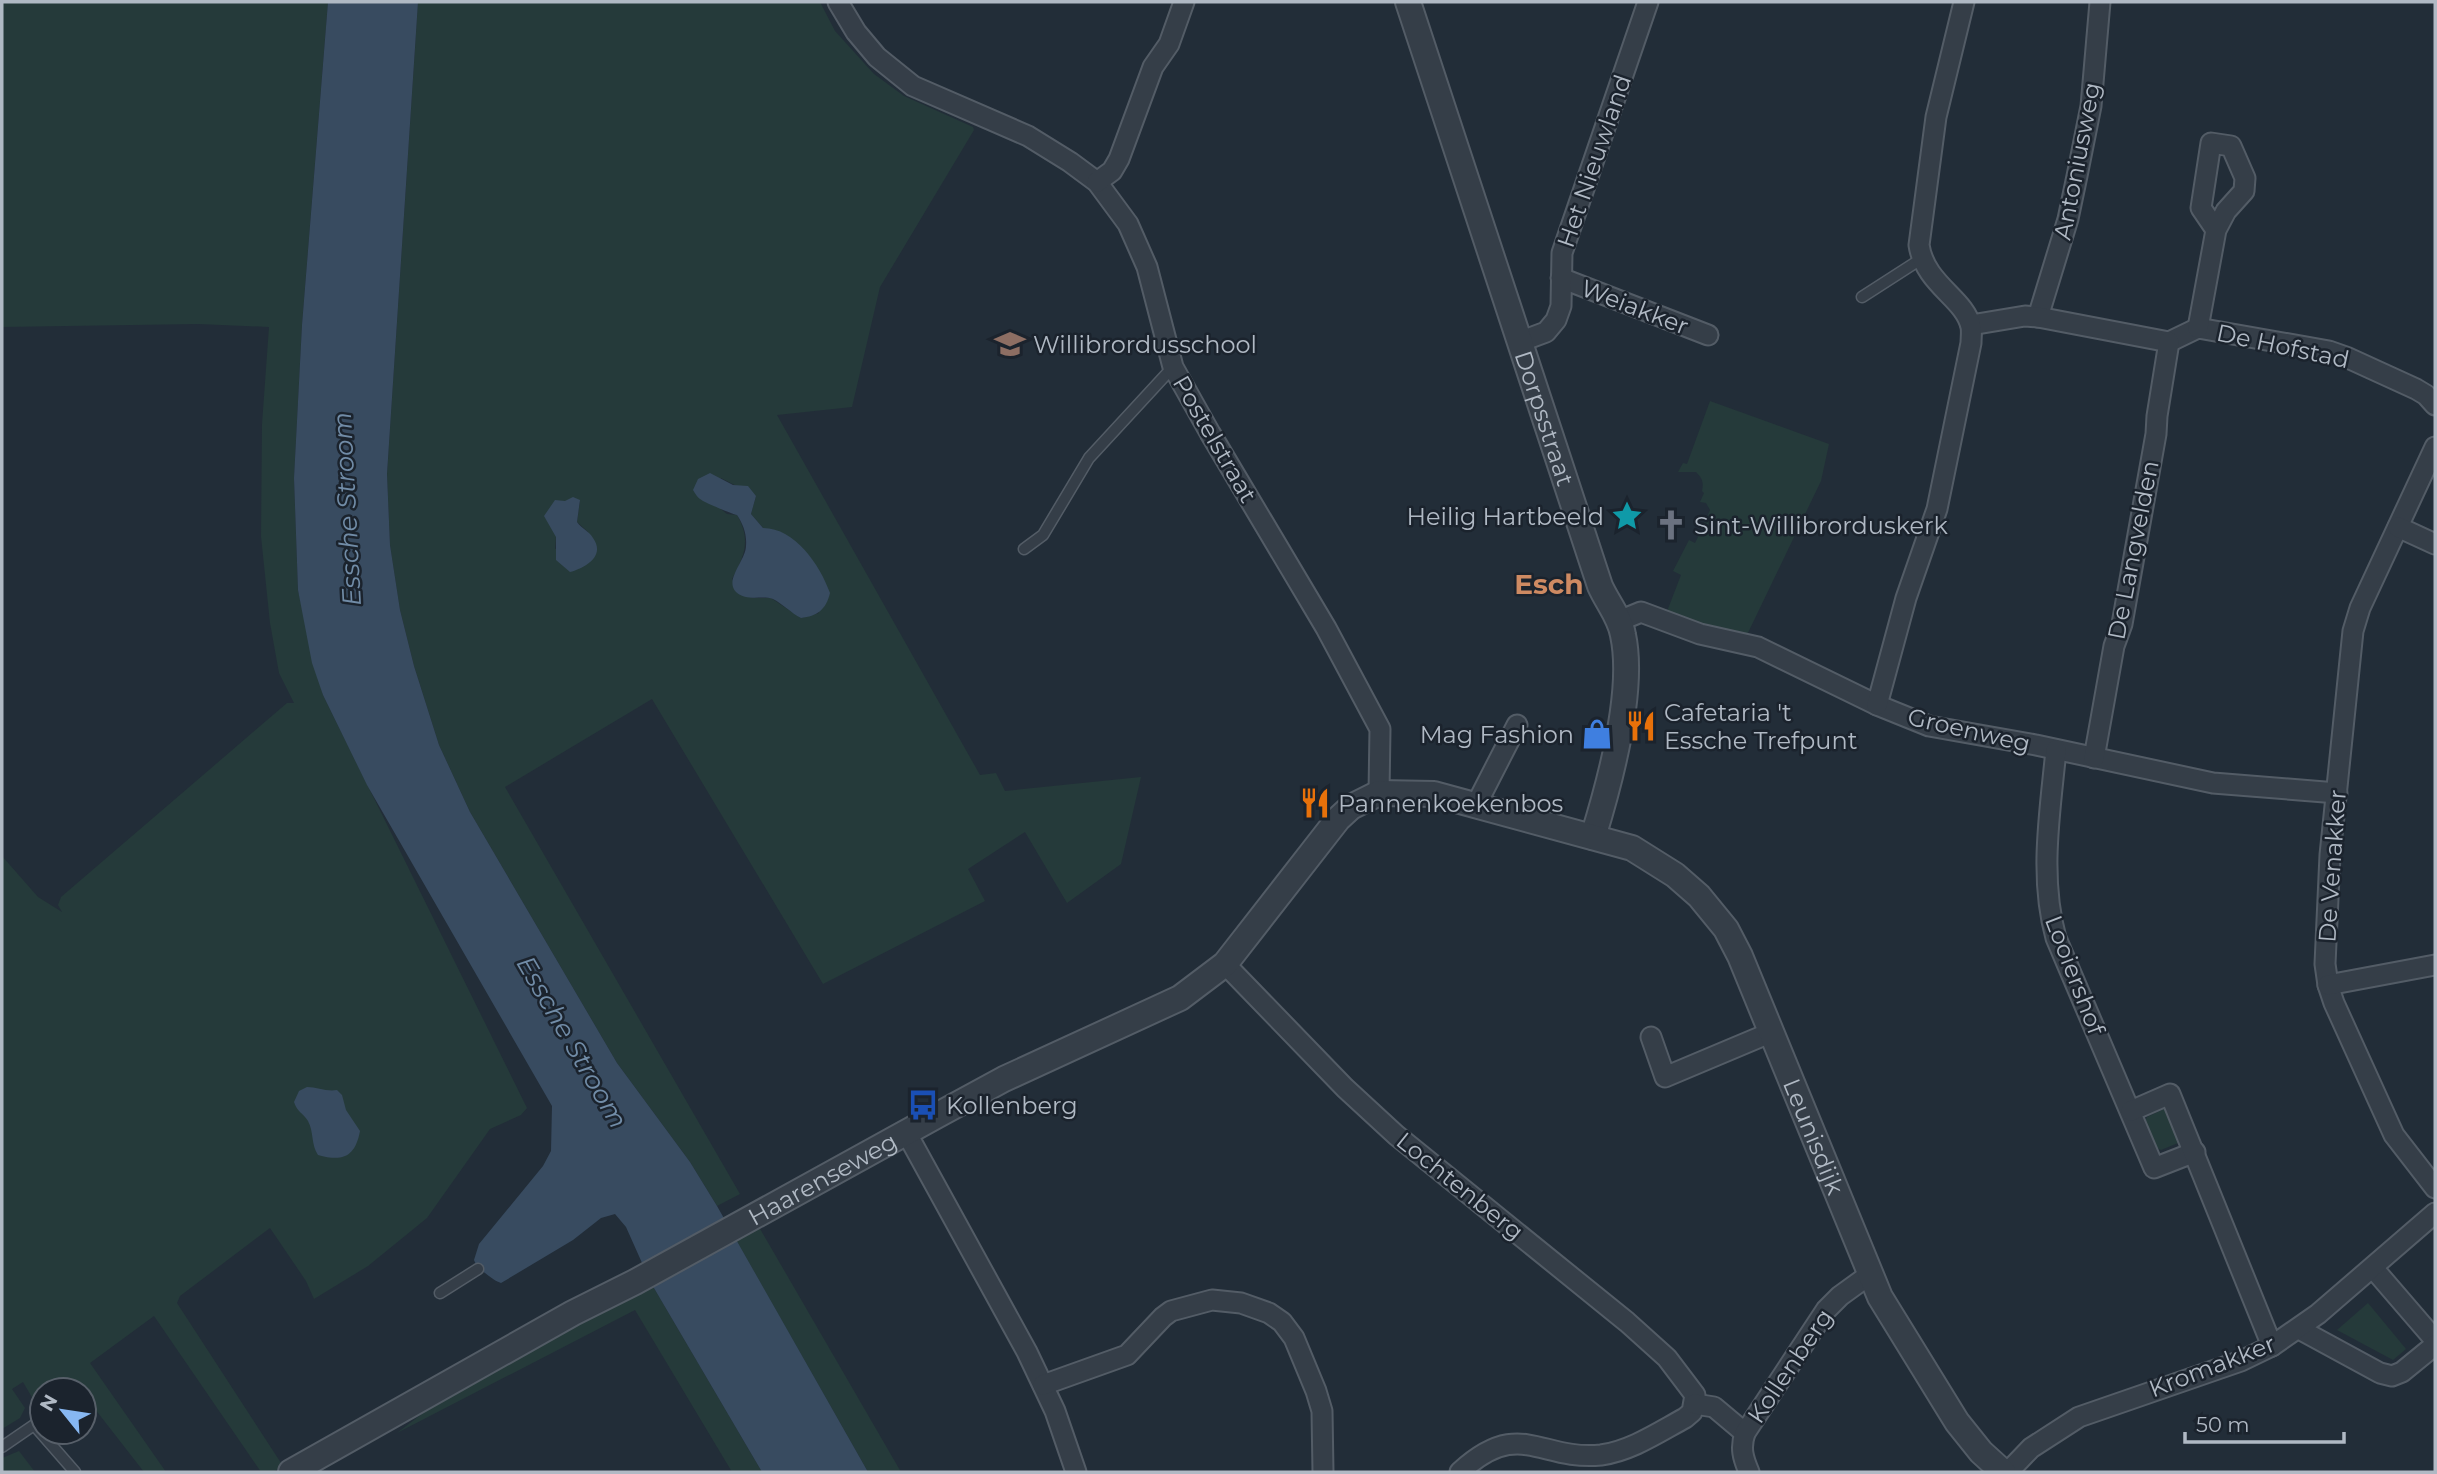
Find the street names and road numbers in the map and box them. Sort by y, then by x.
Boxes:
street label: Het Nieuwland [1551,71,1637,251]
street label: Antoniusweg [2048,80,2106,242]
street label: Weiakker [1577,273,1693,341]
street label: De Hofstad [2214,318,2352,374]
street label: Dorpsstraat [1509,347,1581,490]
street label: Postelstraat [1167,370,1263,508]
street label: De Langvelden [2101,458,2165,642]
street label: Groenweg [1905,702,2033,758]
street label: De Venakker [2312,789,2352,943]
street label: Looiershof [2039,911,2111,1040]
street label: Leunisdijk [1777,1074,1851,1199]
street label: Haarenseweg [743,1126,902,1231]
street label: Lochtenberg [1391,1126,1529,1246]
street label: Kollenberg [1741,1303,1839,1429]
street label: Kromakker [2145,1329,2279,1403]

